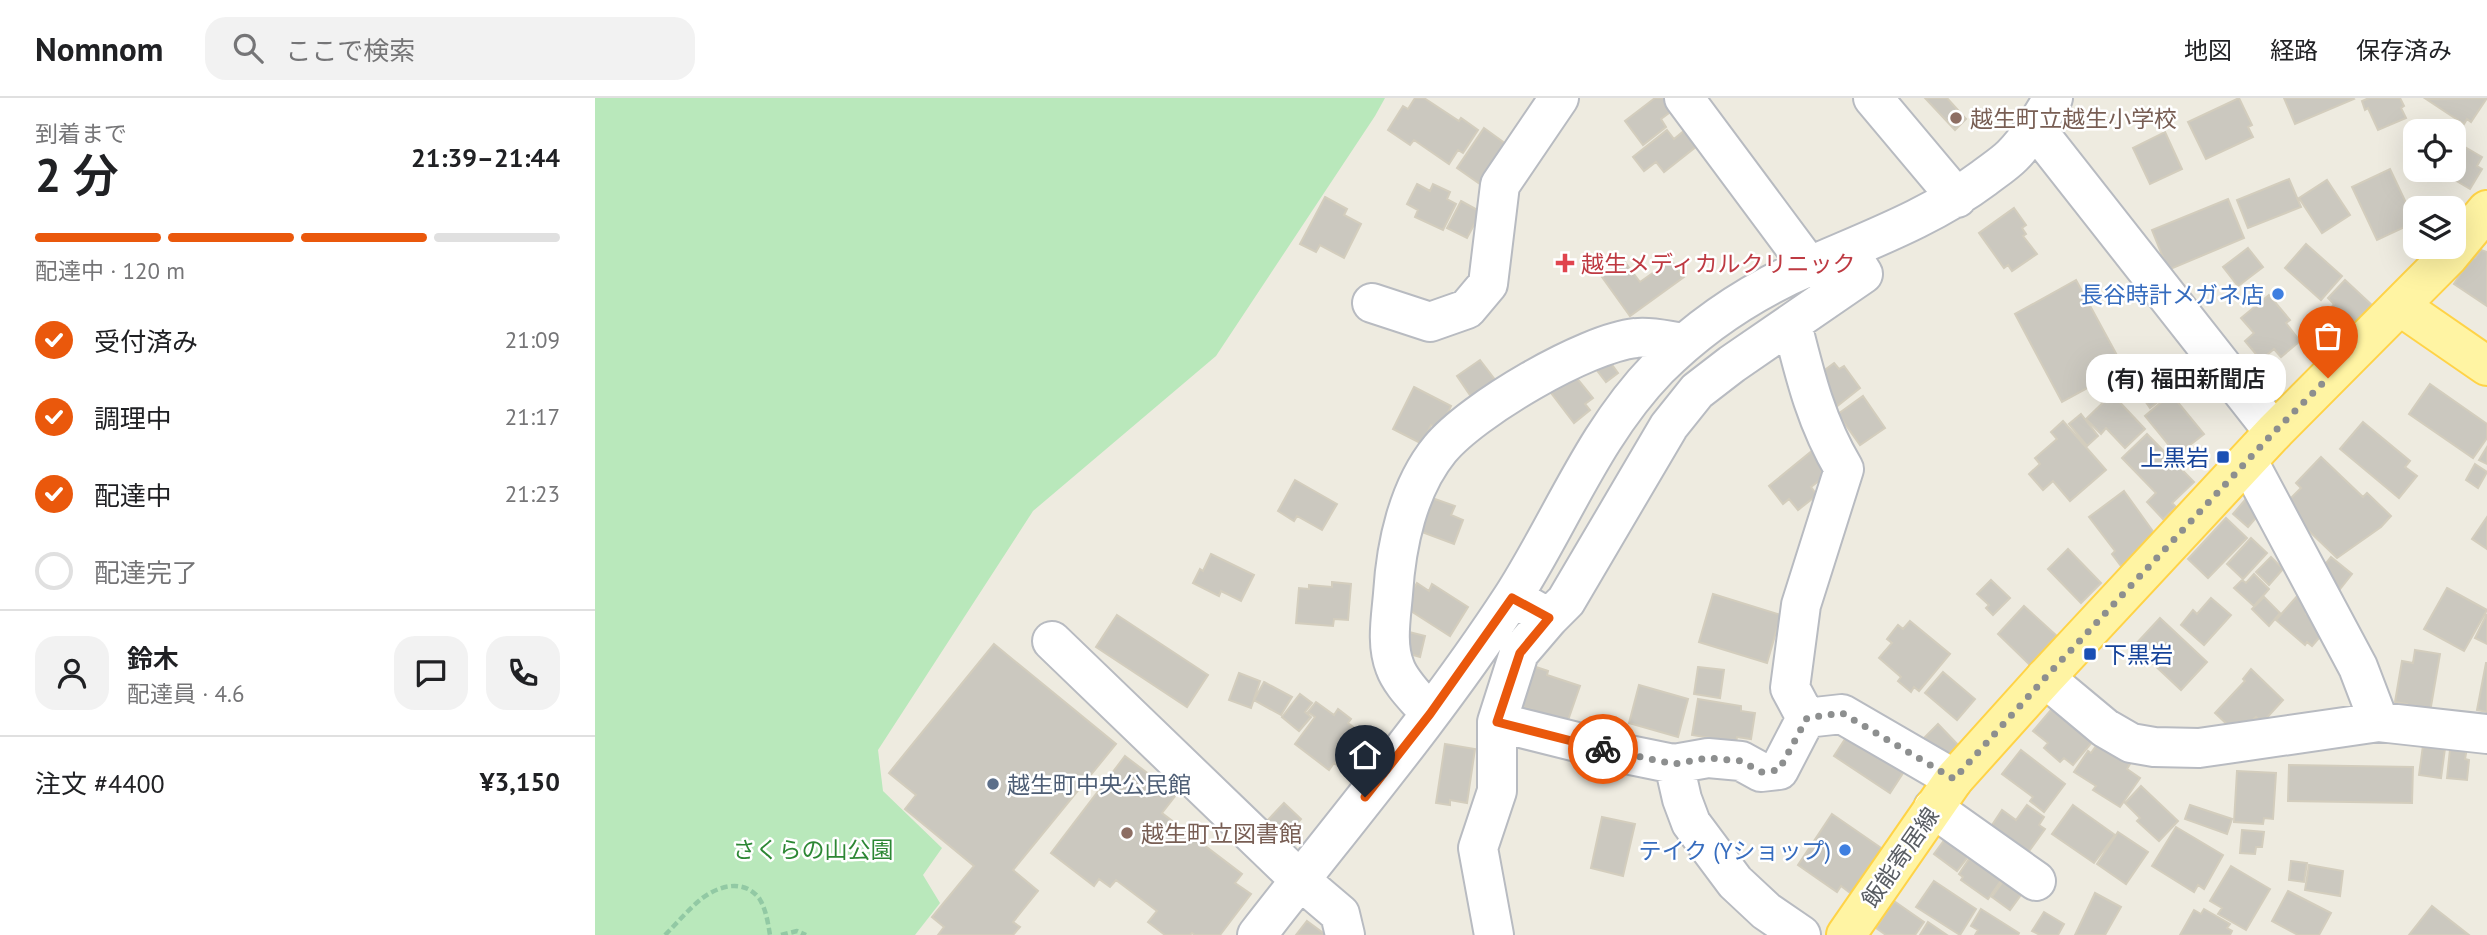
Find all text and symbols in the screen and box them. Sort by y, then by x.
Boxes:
search box [205,17,695,80]
text: Nomnom [35,27,163,70]
icon: search [229,29,267,67]
text: ここで検索 [285,34,415,67]
text: 地図 [2184,35,2232,66]
text: 経路 [2270,35,2318,66]
text: 保存済み [2356,35,2452,66]
place label: 越生町立越生小学校 [1970,104,2177,133]
marker: 越生町立越生小学校 [1948,110,1964,126]
text: 到着まで [35,119,127,148]
map controls [2403,119,2466,259]
button: locate [2403,119,2466,182]
text: 21:39–21:44 [411,141,560,174]
text: 2 分 [35,145,119,205]
button: layers [2403,196,2466,259]
place label: 越生メディカルクリニック [1581,249,1855,278]
marker: 越生メディカルクリニック [1555,253,1575,273]
text: 配達中 · 120 m [35,256,185,285]
place label: 長谷時計メガネ店 [2080,280,2264,309]
marker: 長谷時計メガネ店 [2270,286,2286,302]
pin [2298,306,2358,378]
icon: bag [2309,317,2347,355]
icon: check [35,321,73,359]
text: 受付済み [94,325,198,358]
text: 21:09 [505,325,560,354]
callout: (有) 福田新聞店 [2087,354,2286,402]
text: (有) 福田新聞店 [2107,364,2265,393]
icon: check [35,398,73,436]
text: 調理中 [94,402,172,435]
text: 21:17 [505,402,560,431]
place label: 上黒岩 [2140,443,2209,472]
marker: 上黒岩 [2215,449,2231,465]
icon: check [35,475,73,513]
text: 配達中 [94,479,172,512]
text: 21:23 [505,479,560,508]
text: 配達完了 [94,556,198,589]
button: person [35,636,109,710]
button: chat [394,636,468,710]
button: phone [486,636,560,710]
place label: 下黒岩 [2104,640,2173,669]
text: 鈴木 [127,642,179,675]
marker: 下黒岩 [2082,646,2098,662]
text: 配達員 · 4.6 [127,679,244,708]
courier [1568,714,1638,784]
pin [1335,725,1395,797]
icon: bike [1584,730,1622,768]
icon: home [1346,736,1384,774]
text: ¥3,150 [480,765,560,798]
text: 注文 #4400 [35,767,165,800]
place label: 越生町中央公民館 [1007,770,1191,799]
marker: 越生町中央公民館 [985,776,1001,792]
street label: 飯能寄居線 [1855,802,1945,912]
place label: 越生町立図書館 [1141,819,1302,848]
marker: 越生町立図書館 [1119,825,1135,841]
park label: さくらの山公園 [733,835,894,864]
place label: テイク (Yショップ) [1639,836,1831,865]
marker: テイク (Yショップ) [1837,842,1853,858]

